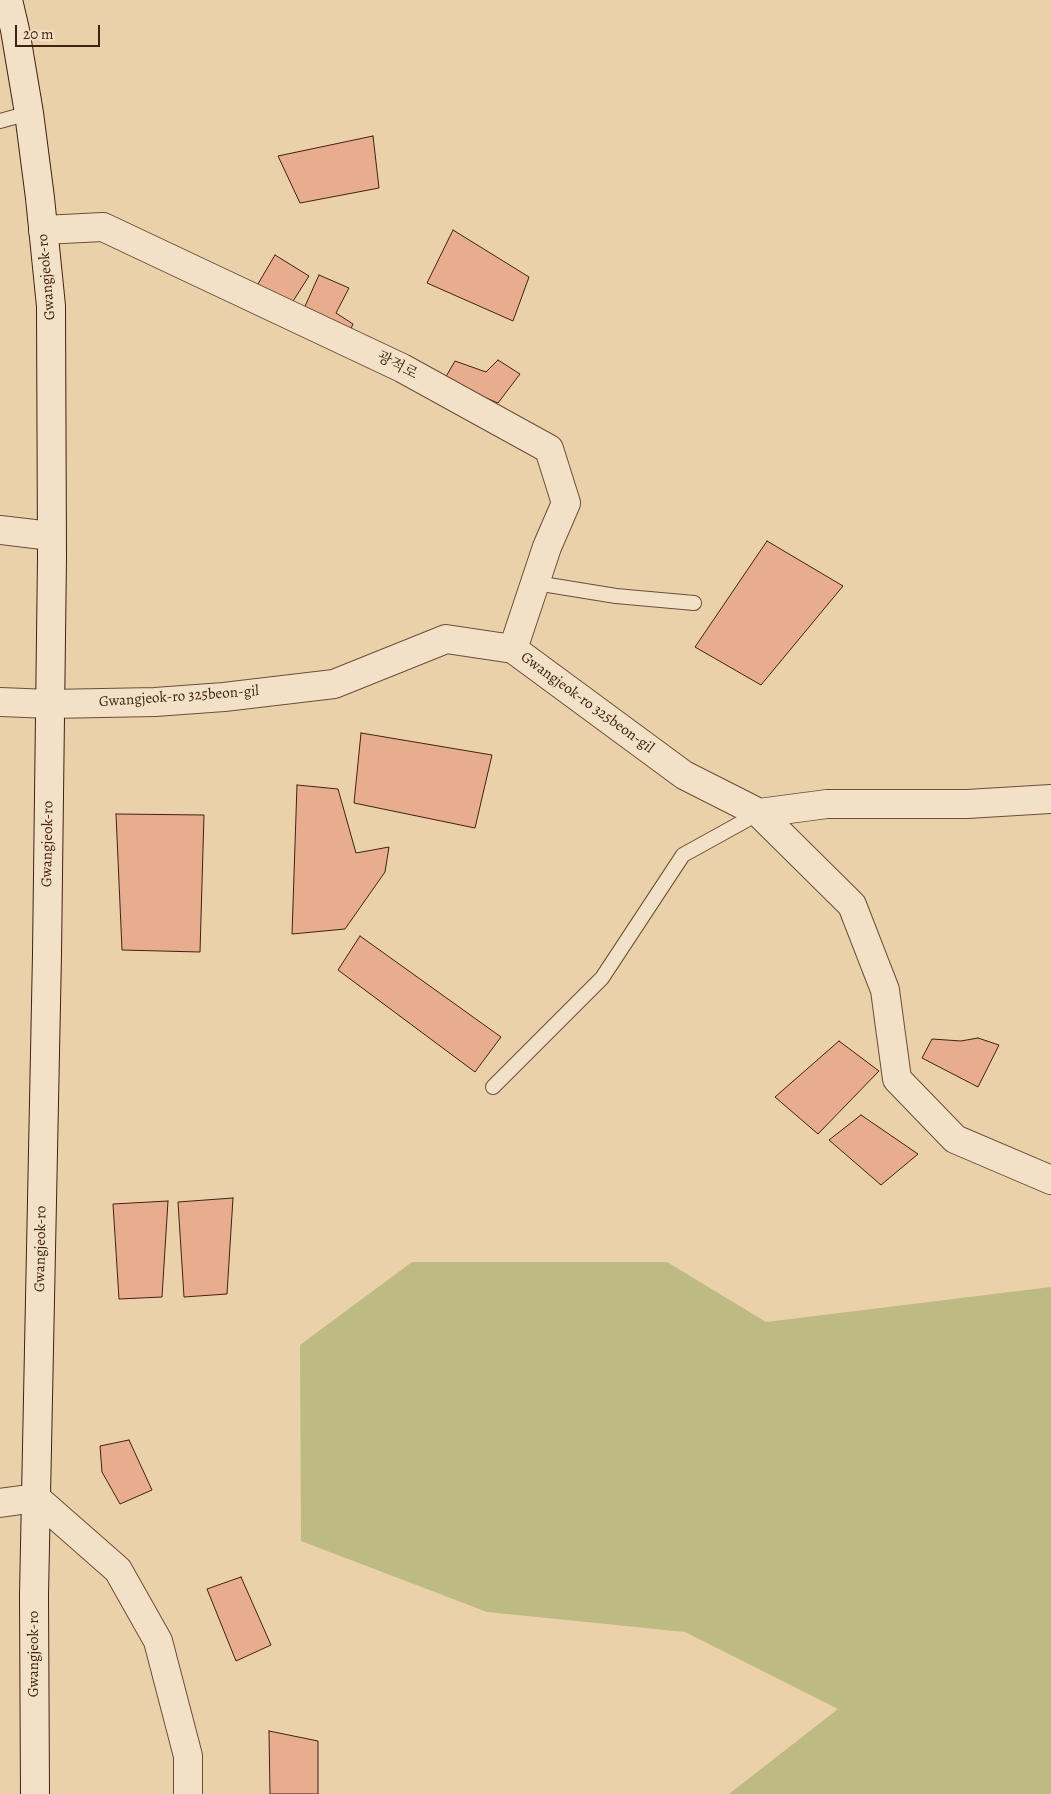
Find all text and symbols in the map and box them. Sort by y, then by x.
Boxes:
scale bar [18,15,102,47]
text: 20 m [23,24,54,44]
street label: Gwangjeok-ro [34,233,60,321]
street label: 광적로 [374,348,420,384]
street label: Gwangjeok-ro 325beon-gil [517,649,657,757]
street label: Gwangjeok-ro 325beon-gil [98,682,260,712]
street label: Gwangjeok-ro [38,801,58,887]
street label: Gwangjeok-ro [31,1206,51,1292]
street label: Gwangjeok-ro [25,1611,43,1697]

